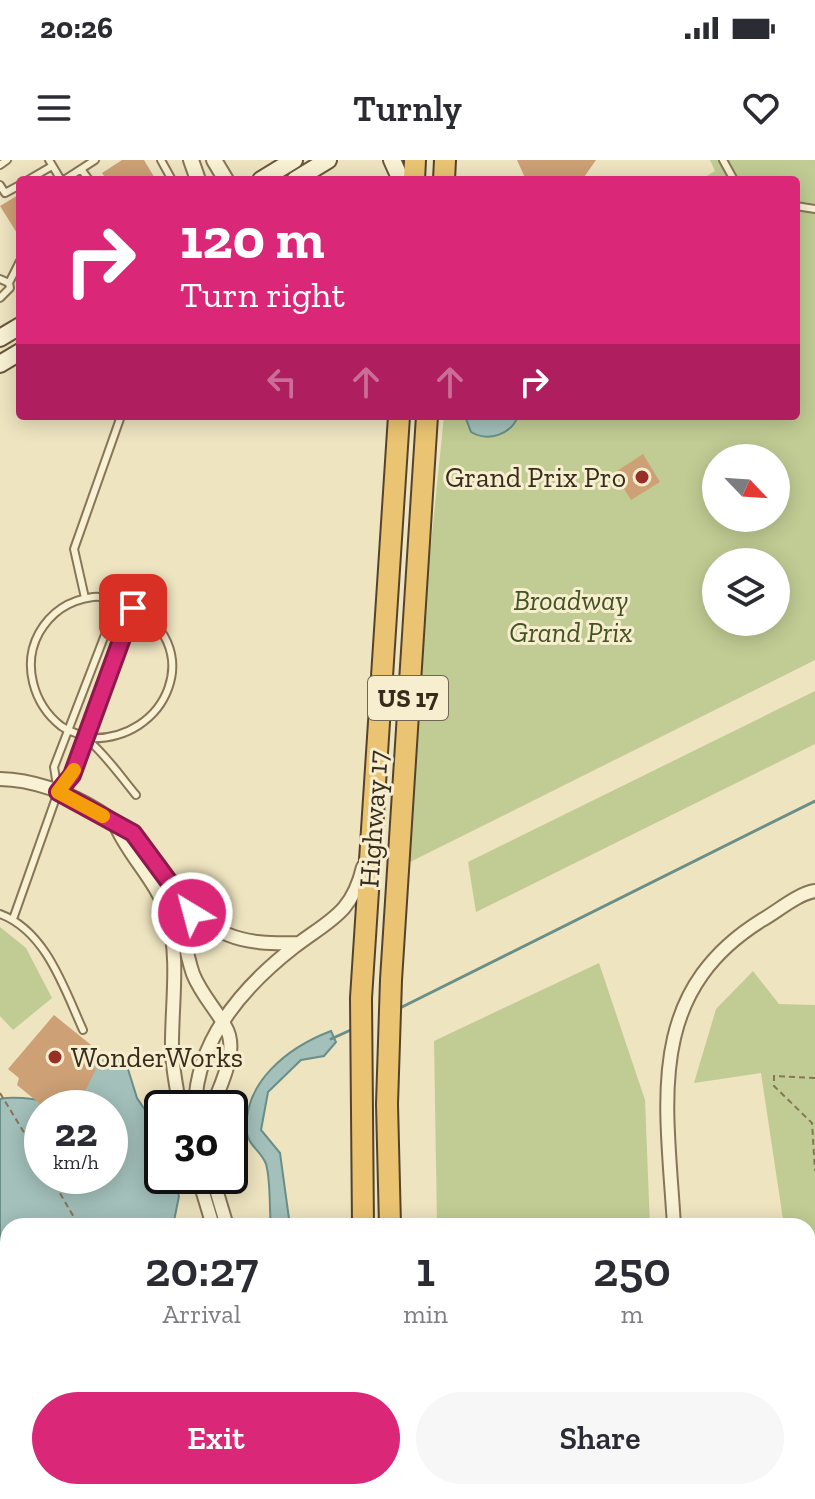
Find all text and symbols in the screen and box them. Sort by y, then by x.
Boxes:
text: 20:26 [40,10,113,46]
icon: menu [32,86,76,130]
icon: heart [739,86,783,130]
text: Turnly [353,87,462,130]
text: 120 m [180,205,324,272]
icon: right [48,208,152,312]
text: Turn right [180,273,345,316]
icon: left [260,360,304,404]
icon: ahead [344,360,388,404]
icon: ahead [428,360,472,404]
icon: right [512,360,556,404]
north arrow [702,444,790,532]
map controls [702,444,790,636]
place label: Grand Prix Pro [445,461,626,494]
marker: Grand Prix Pro [633,468,651,486]
button: layers [702,548,790,636]
pin [99,574,167,642]
park label: Broadway Grand Prix [509,584,633,649]
icon: arrive [111,586,155,630]
road number: US 17 [368,676,448,720]
street label: Highway 17 [352,749,395,889]
position arrow [150,871,234,955]
place label: WonderWorks [71,1041,243,1074]
marker: WonderWorks [46,1048,64,1066]
speed limit sign: 30 [144,1090,248,1194]
text: 22 [55,1108,97,1156]
text: km/h [53,1150,99,1174]
text: 20:27 [145,1241,258,1298]
text: 1 [416,1241,435,1298]
text: 250 [593,1241,671,1298]
text: Arrival [162,1298,241,1330]
text: min [403,1298,448,1330]
text: m [621,1298,643,1330]
button: Exit [32,1392,400,1484]
button: Share [416,1392,784,1484]

